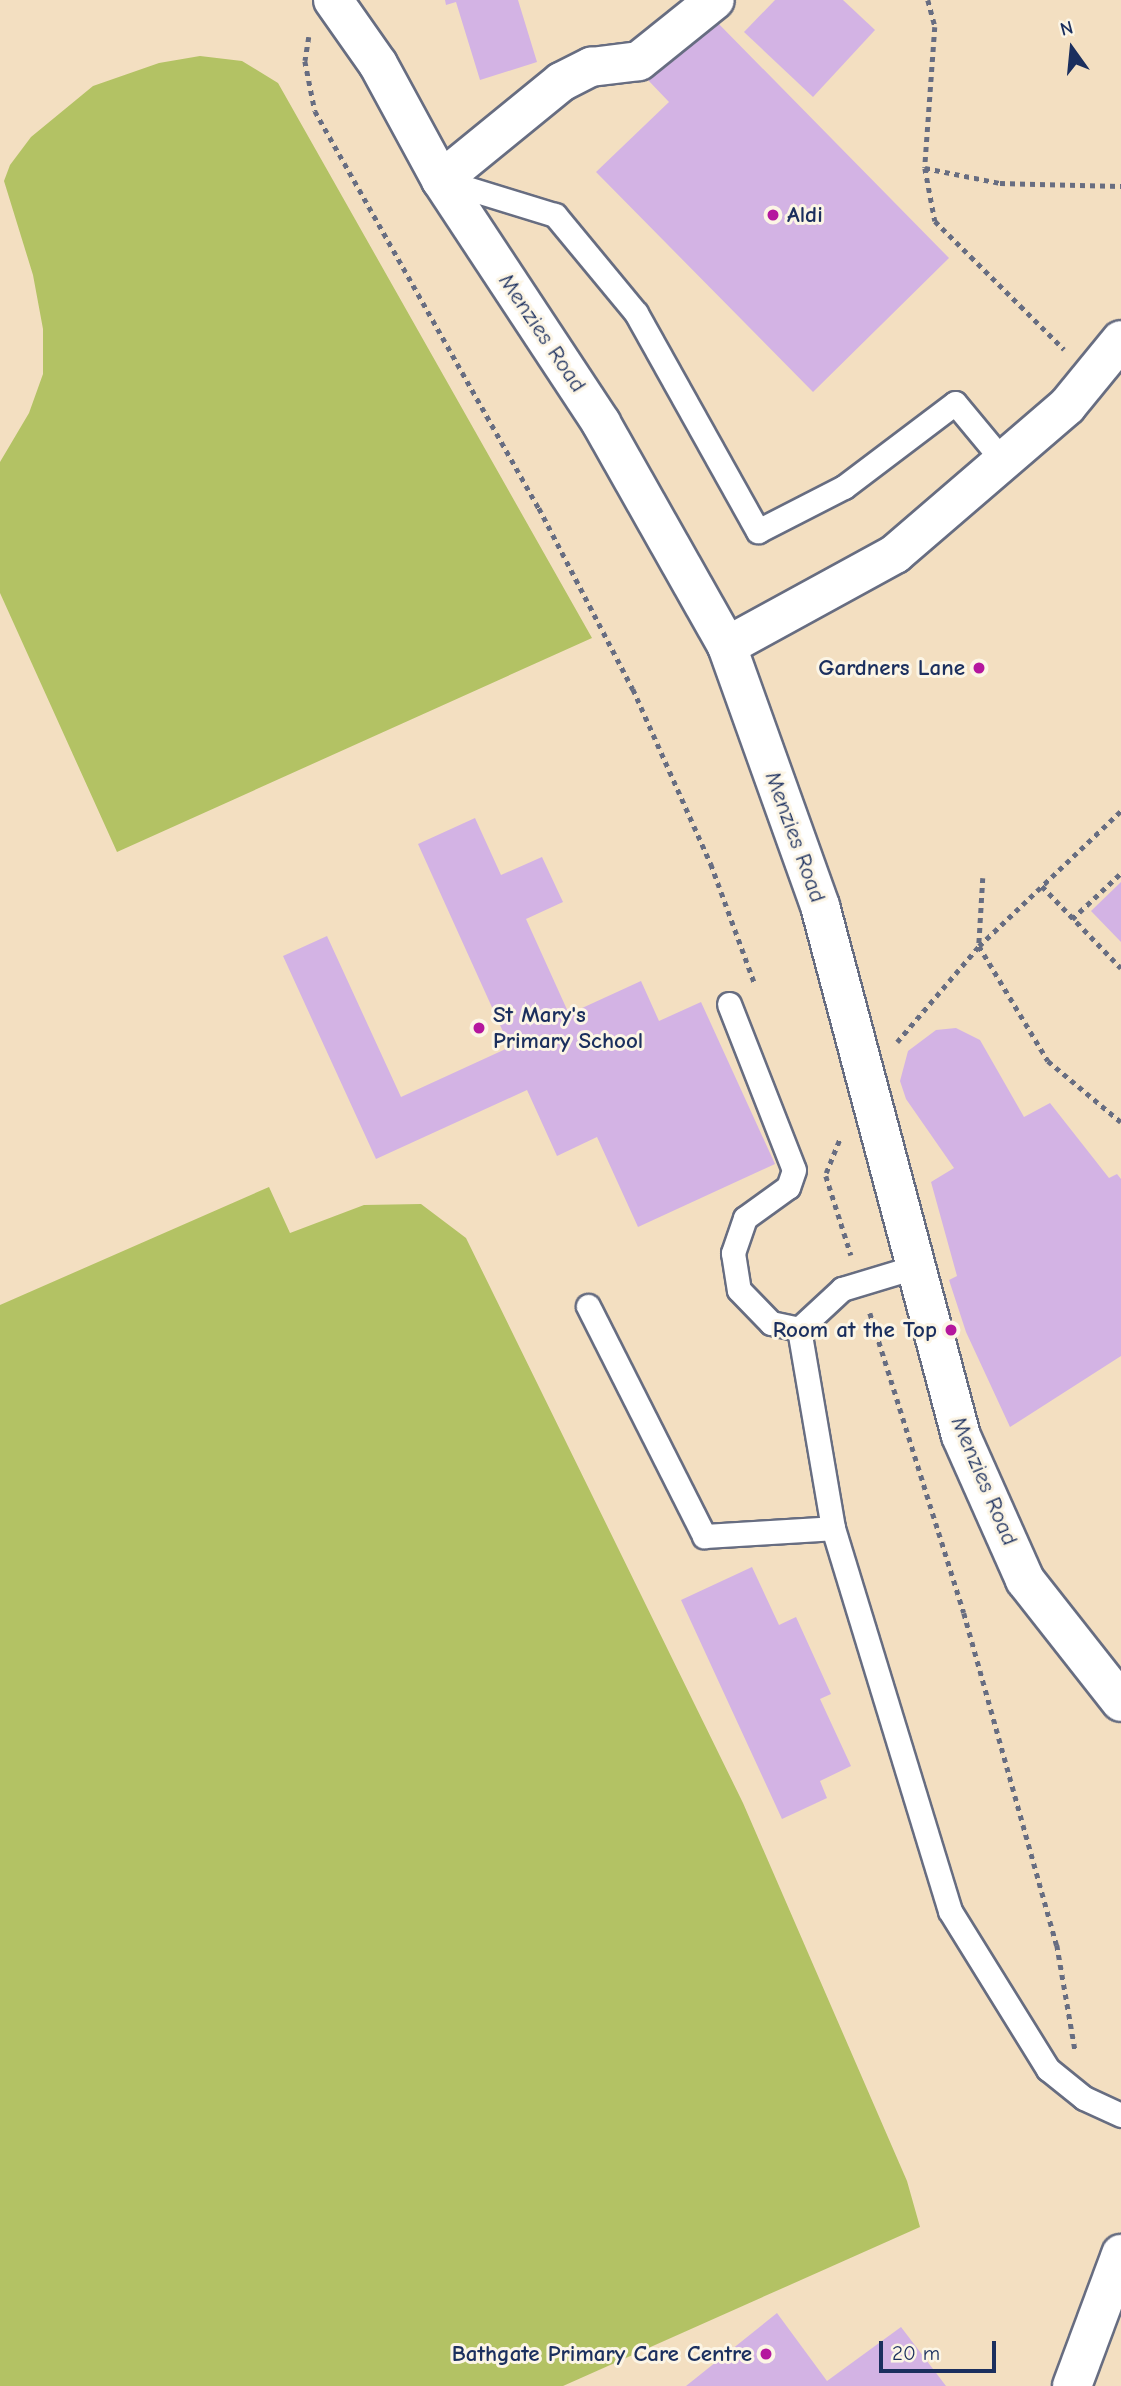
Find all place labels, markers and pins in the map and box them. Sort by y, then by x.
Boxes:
place label: Aldi [787,201,823,229]
marker: Aldi [765,207,781,223]
place label: Gardners Lane [818,654,965,682]
marker: Gardners Lane [971,660,987,676]
place label: St Mary's Primary School [493,1001,643,1055]
marker: St Mary's Primary School [471,1020,487,1036]
place label: Room at the Top [773,1316,937,1344]
marker: Room at the Top [943,1322,959,1338]
place label: Bathgate Primary Care Centre [452,2340,752,2368]
marker: Bathgate Primary Care Centre [758,2346,774,2362]

